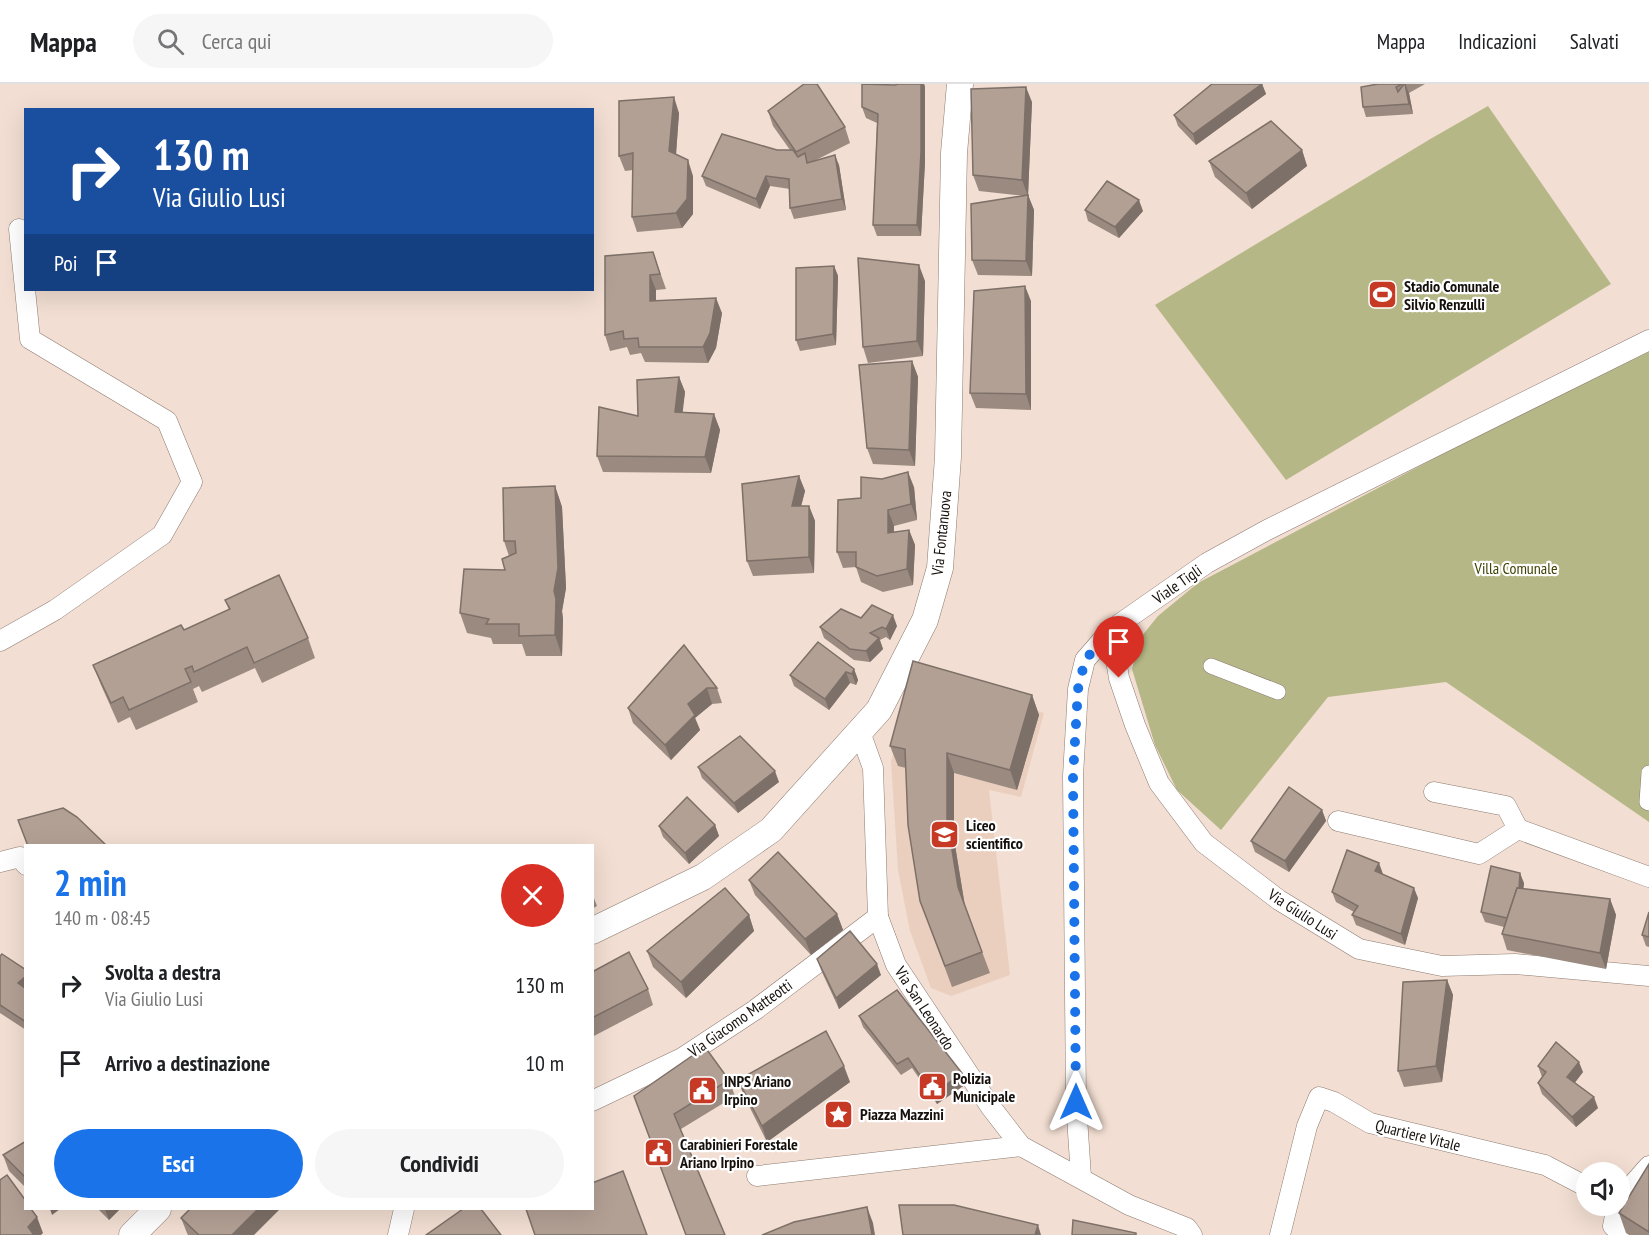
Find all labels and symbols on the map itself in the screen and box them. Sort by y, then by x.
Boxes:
place label: Stadio Comunale Silvio Renzulli [1404,276,1500,314]
sports icon: Stadio Comunale Silvio Renzulli [1367,279,1399,311]
street label: Via Fontanuova [926,490,955,577]
park label: Villa Comunale [1473,558,1558,578]
street label: Viale Tigli [1148,560,1205,609]
pin [1093,616,1144,678]
place label: Liceo scientifico [966,815,1023,853]
school or university icon: Liceo scientifico [929,818,961,850]
street label: Via Giulio Lusi [1264,884,1341,944]
street label: Via San Leonardo [890,962,959,1053]
street label: Via Giacomo Matteotti [683,975,796,1062]
place label: Polizia Municipale [953,1068,1015,1106]
position arrow [1044,1070,1108,1134]
place label: INPS Ariano Irpino [724,1071,791,1109]
public building icon: Polizia Municipale [916,1071,948,1103]
public building icon: INPS Ariano Irpino [687,1074,719,1106]
place icon: Piazza Mazzini [823,1098,855,1130]
place label: Piazza Mazzini [860,1104,944,1124]
street label: Quartiere Vitale [1373,1115,1463,1155]
place label: Carabinieri Forestale Ariano Irpino [679,1134,798,1172]
public building icon: Carabinieri Forestale Ariano Irpino [643,1137,675,1169]

